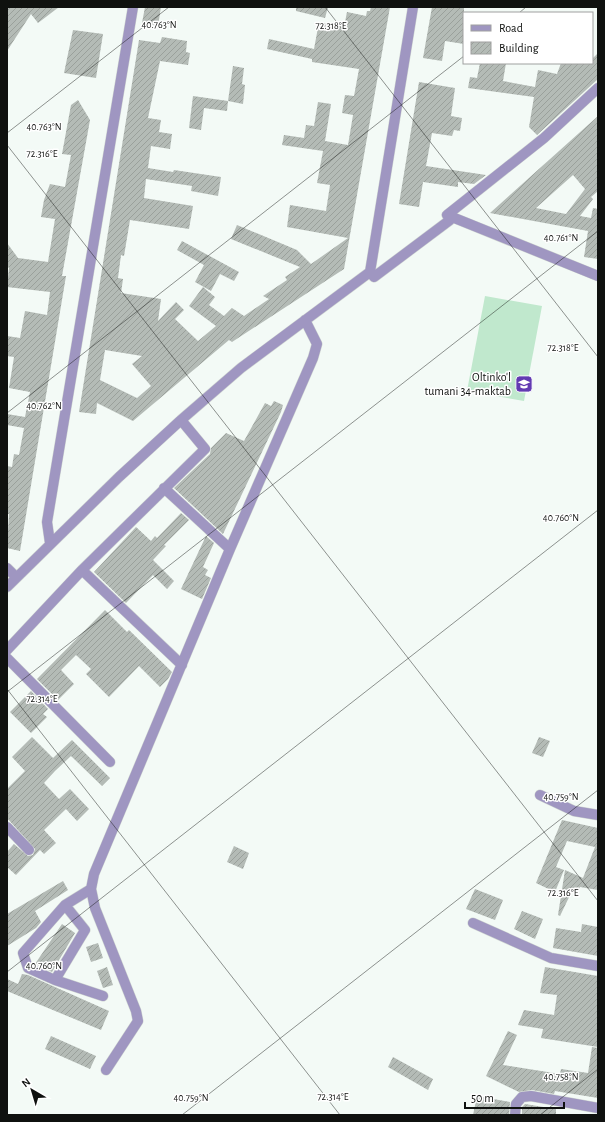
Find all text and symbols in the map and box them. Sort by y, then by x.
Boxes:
legend [463,12,593,64]
text: 40.763°N [141,20,177,30]
text: 72.318°E [315,21,347,31]
text: Road [499,22,523,34]
text: Building [499,42,539,54]
text: 40.763°N [26,122,62,132]
text: 72.316°E [26,149,58,159]
text: 40.761°N [544,233,578,243]
text: 72.318°E [547,343,579,353]
place label: Oltinko'l tumani 34-maktab [425,371,511,397]
school or university icon: Oltinko'l tumani 34-maktab [514,374,534,394]
text: 40.762°N [26,401,62,411]
text: 40.760°N [543,513,579,523]
text: 72.314°E [26,694,58,704]
text: 40.759°N [543,792,579,802]
text: 72.316°E [547,888,579,898]
text: 40.760°N [26,961,62,971]
north arrow [12,1070,52,1110]
text: 40.758°N [543,1072,579,1082]
text: N [20,1076,33,1089]
scale bar [465,1084,564,1110]
text: 72.314°E [317,1092,349,1102]
text: 50 m [471,1092,494,1104]
text: 40.759°N [173,1093,209,1103]

